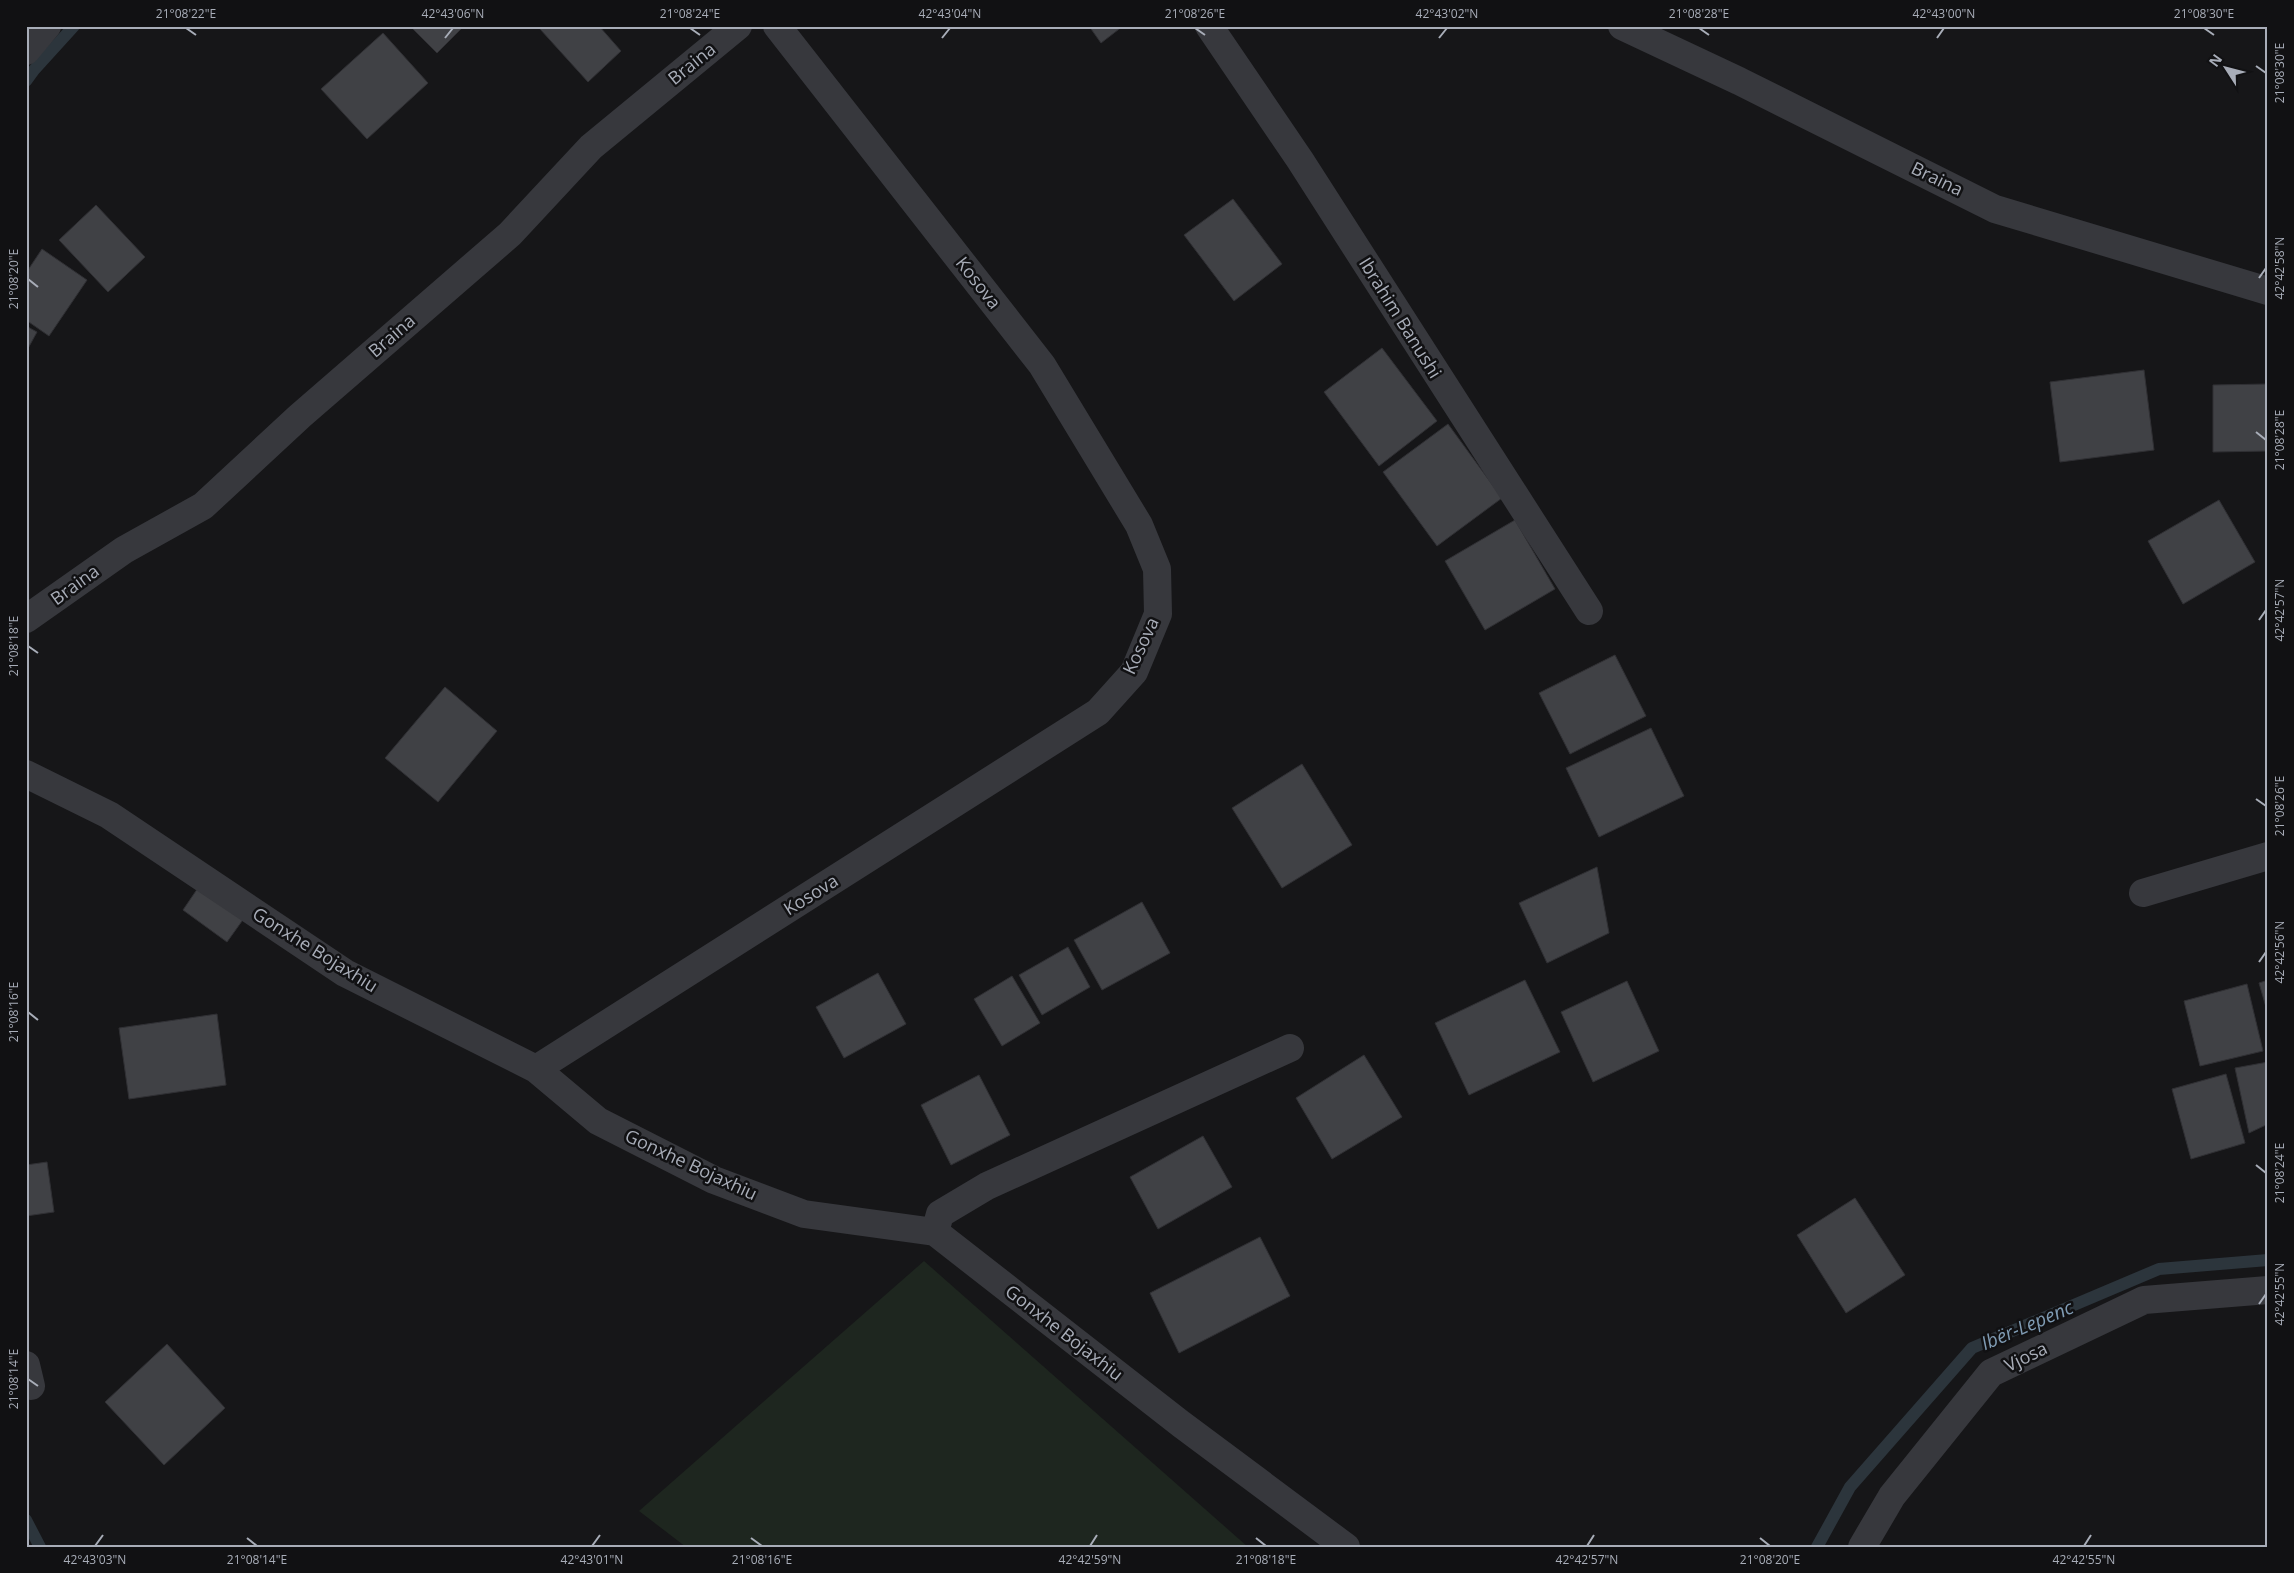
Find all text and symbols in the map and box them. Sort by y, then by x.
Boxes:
text: 21°08'22"E [156,5,216,22]
text: 42°43'06"N [422,5,484,22]
text: 21°08'24"E [660,5,720,22]
text: 42°43'04"N [919,5,981,22]
text: 21°08'26"E [1165,5,1225,22]
text: 42°43'02"N [1416,5,1478,22]
text: 21°08'28"E [1669,5,1729,22]
text: 42°43'00"N [1913,5,1975,22]
text: 21°08'30"E [2174,5,2234,22]
street label: Braina [663,37,720,90]
north arrow [2202,42,2252,92]
text: 21°08'30"E [2271,43,2288,103]
text: N [2204,50,2226,70]
street label: Braina [1908,155,1967,201]
text: 42°42'58"N [2271,237,2288,299]
text: 21°08'20"E [5,249,22,309]
street label: Kosova [951,251,1007,314]
street label: Ibrahim Banushi [1354,253,1448,382]
street label: Braina [363,308,420,362]
text: 21°08'28"E [2271,410,2288,470]
street label: Braina [45,558,104,610]
text: 42°42'57"N [2271,579,2288,641]
street label: Kosova [1116,613,1164,678]
text: 21°08'18"E [5,616,22,676]
text: 21°08'26"E [2271,776,2288,836]
street label: Kosova [779,868,842,920]
street label: Gonxhe Bojaxhiu [248,901,383,997]
text: 42°42'56"N [2271,921,2288,983]
text: 21°08'16"E [5,982,22,1042]
street label: Gonxhe Bojaxhiu [621,1123,761,1205]
text: 21°08'24"E [2271,1143,2288,1203]
text: 42°42'55"N [2271,1263,2288,1325]
street label: Gonxhe Bojaxhiu [1001,1279,1128,1386]
water label: Ibër-Lepenc [1977,1294,2077,1356]
street label: Vjosa [2000,1336,2051,1377]
text: 21°08'14"E [5,1349,22,1409]
text: 42°43'03"N [64,1551,126,1568]
text: 21°08'14"E [227,1551,287,1568]
text: 42°43'01"N [561,1551,623,1568]
text: 21°08'16"E [732,1551,792,1568]
text: 42°42'59"N [1059,1551,1121,1568]
text: 21°08'18"E [1236,1551,1296,1568]
text: 42°42'57"N [1556,1551,1618,1568]
text: 21°08'20"E [1740,1551,1800,1568]
text: 42°42'55"N [2053,1551,2115,1568]

